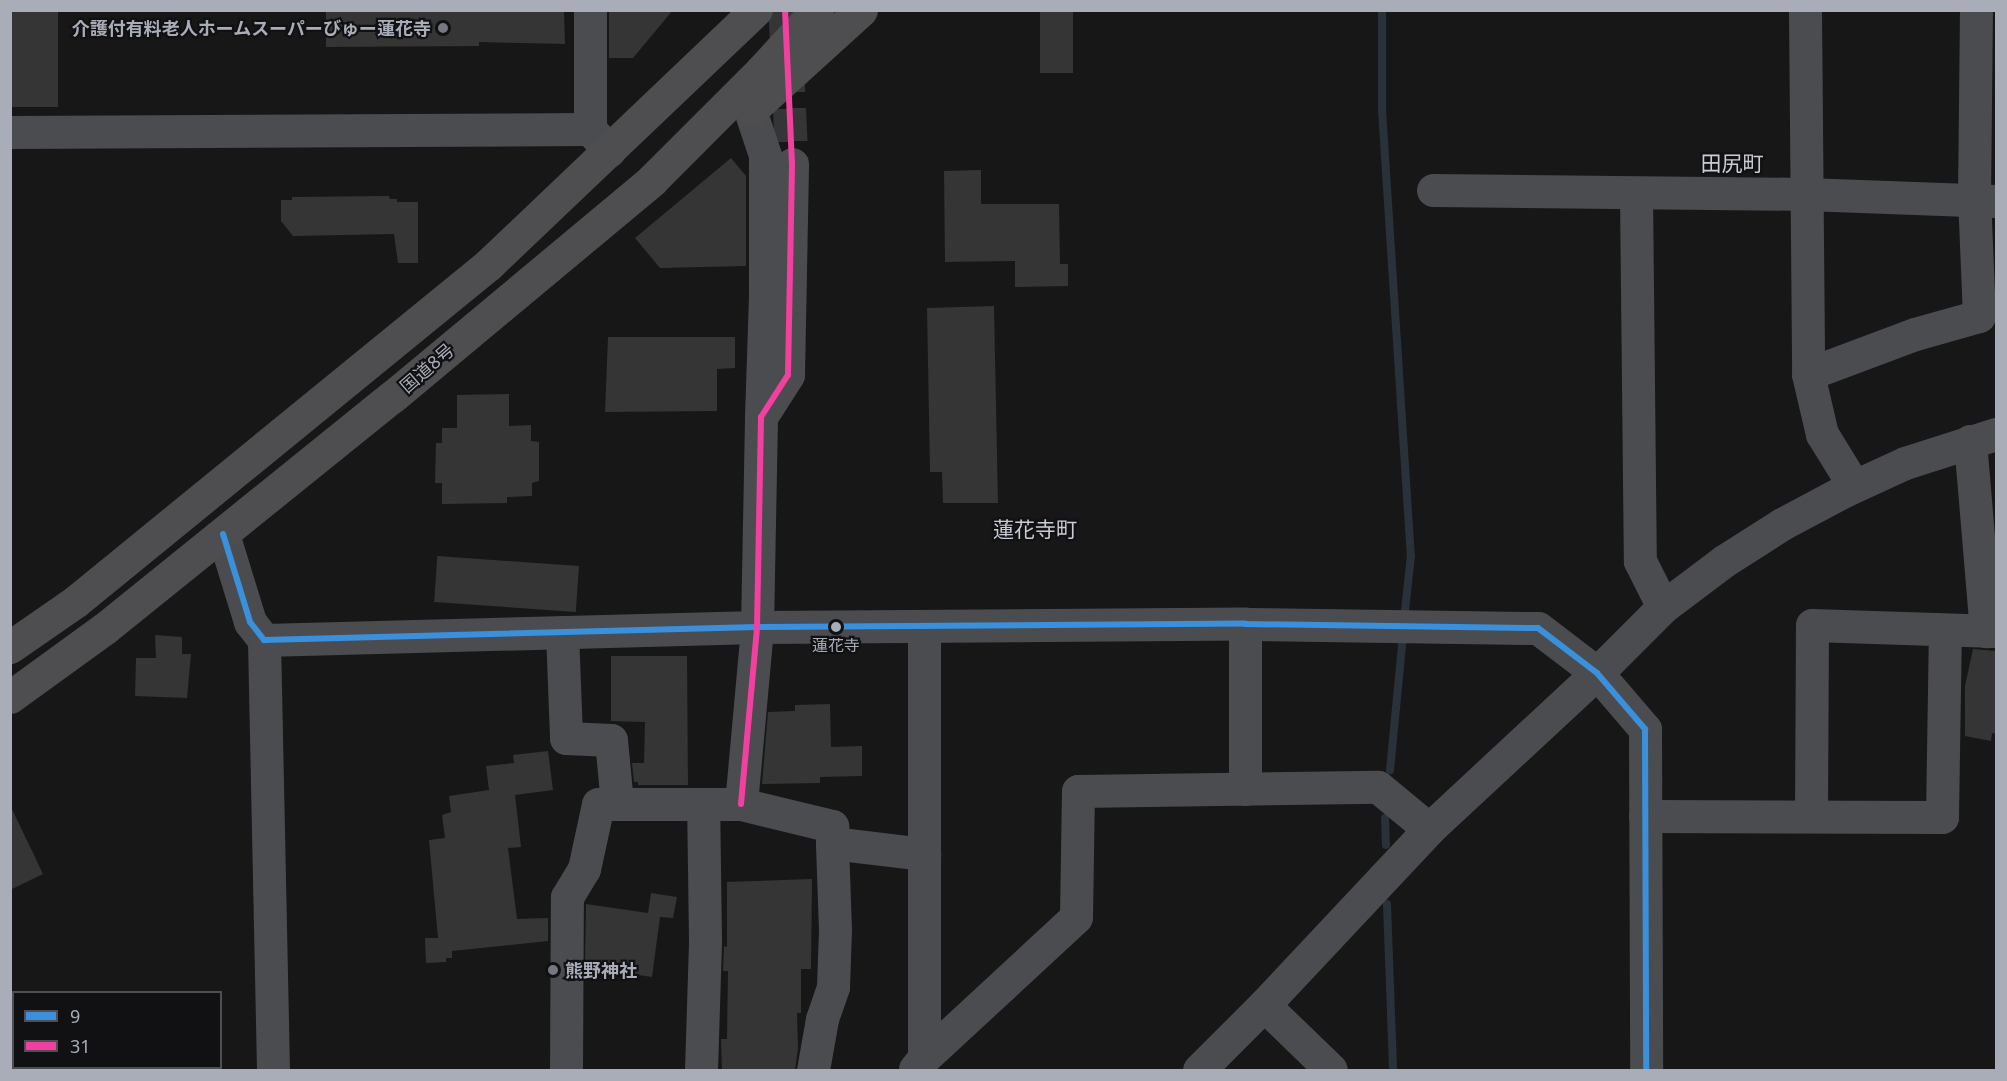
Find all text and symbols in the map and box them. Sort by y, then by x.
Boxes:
place label: 介護付有料老人ホームスーパーびゅー蓮花寺 [71,17,431,39]
marker: 介護付有料老人ホームスーパーびゅー蓮花寺 [436,21,450,35]
district label: 田尻町 [1701,150,1763,176]
street label: 国道8号 [396,339,458,397]
district label: 蓮花寺町 [993,516,1077,542]
marker: 蓮花寺 [830,621,842,633]
place label: 蓮花寺 [812,635,860,655]
place label: 熊野神社 [565,959,637,981]
marker: 熊野神社 [546,963,560,977]
legend [12,991,222,1069]
text: 9 [70,1004,80,1028]
text: 31 [70,1034,91,1058]

